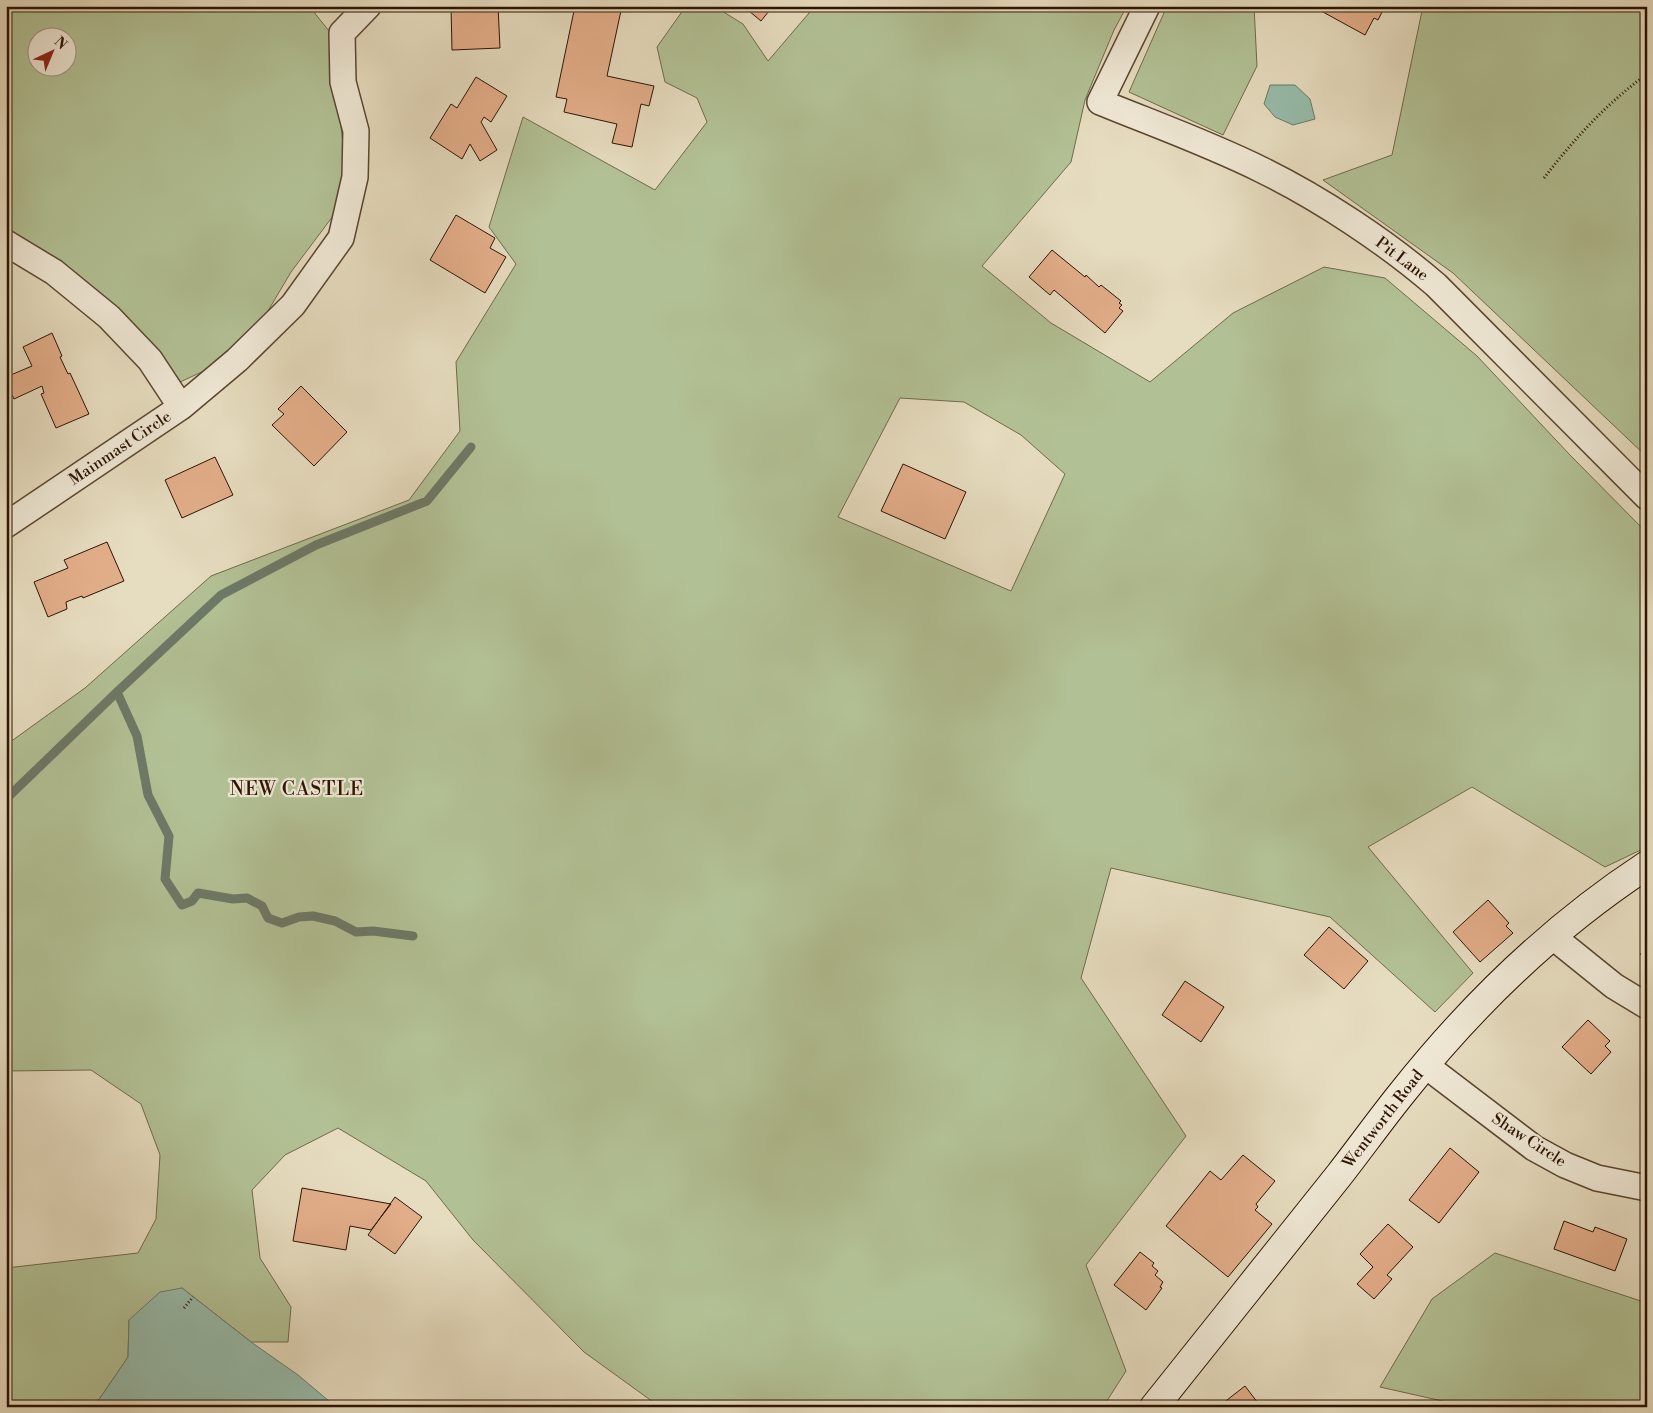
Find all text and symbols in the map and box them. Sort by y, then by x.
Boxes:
north arrow [28,28,78,78]
text: N [50,33,71,54]
street label: Pit Lane [1372,233,1432,285]
street label: Mainmast Circle [65,406,175,490]
district label: NEW CASTLE [230,777,364,801]
street label: Wentworth Road [1338,1066,1428,1173]
street label: Shaw Circle [1488,1109,1570,1171]

